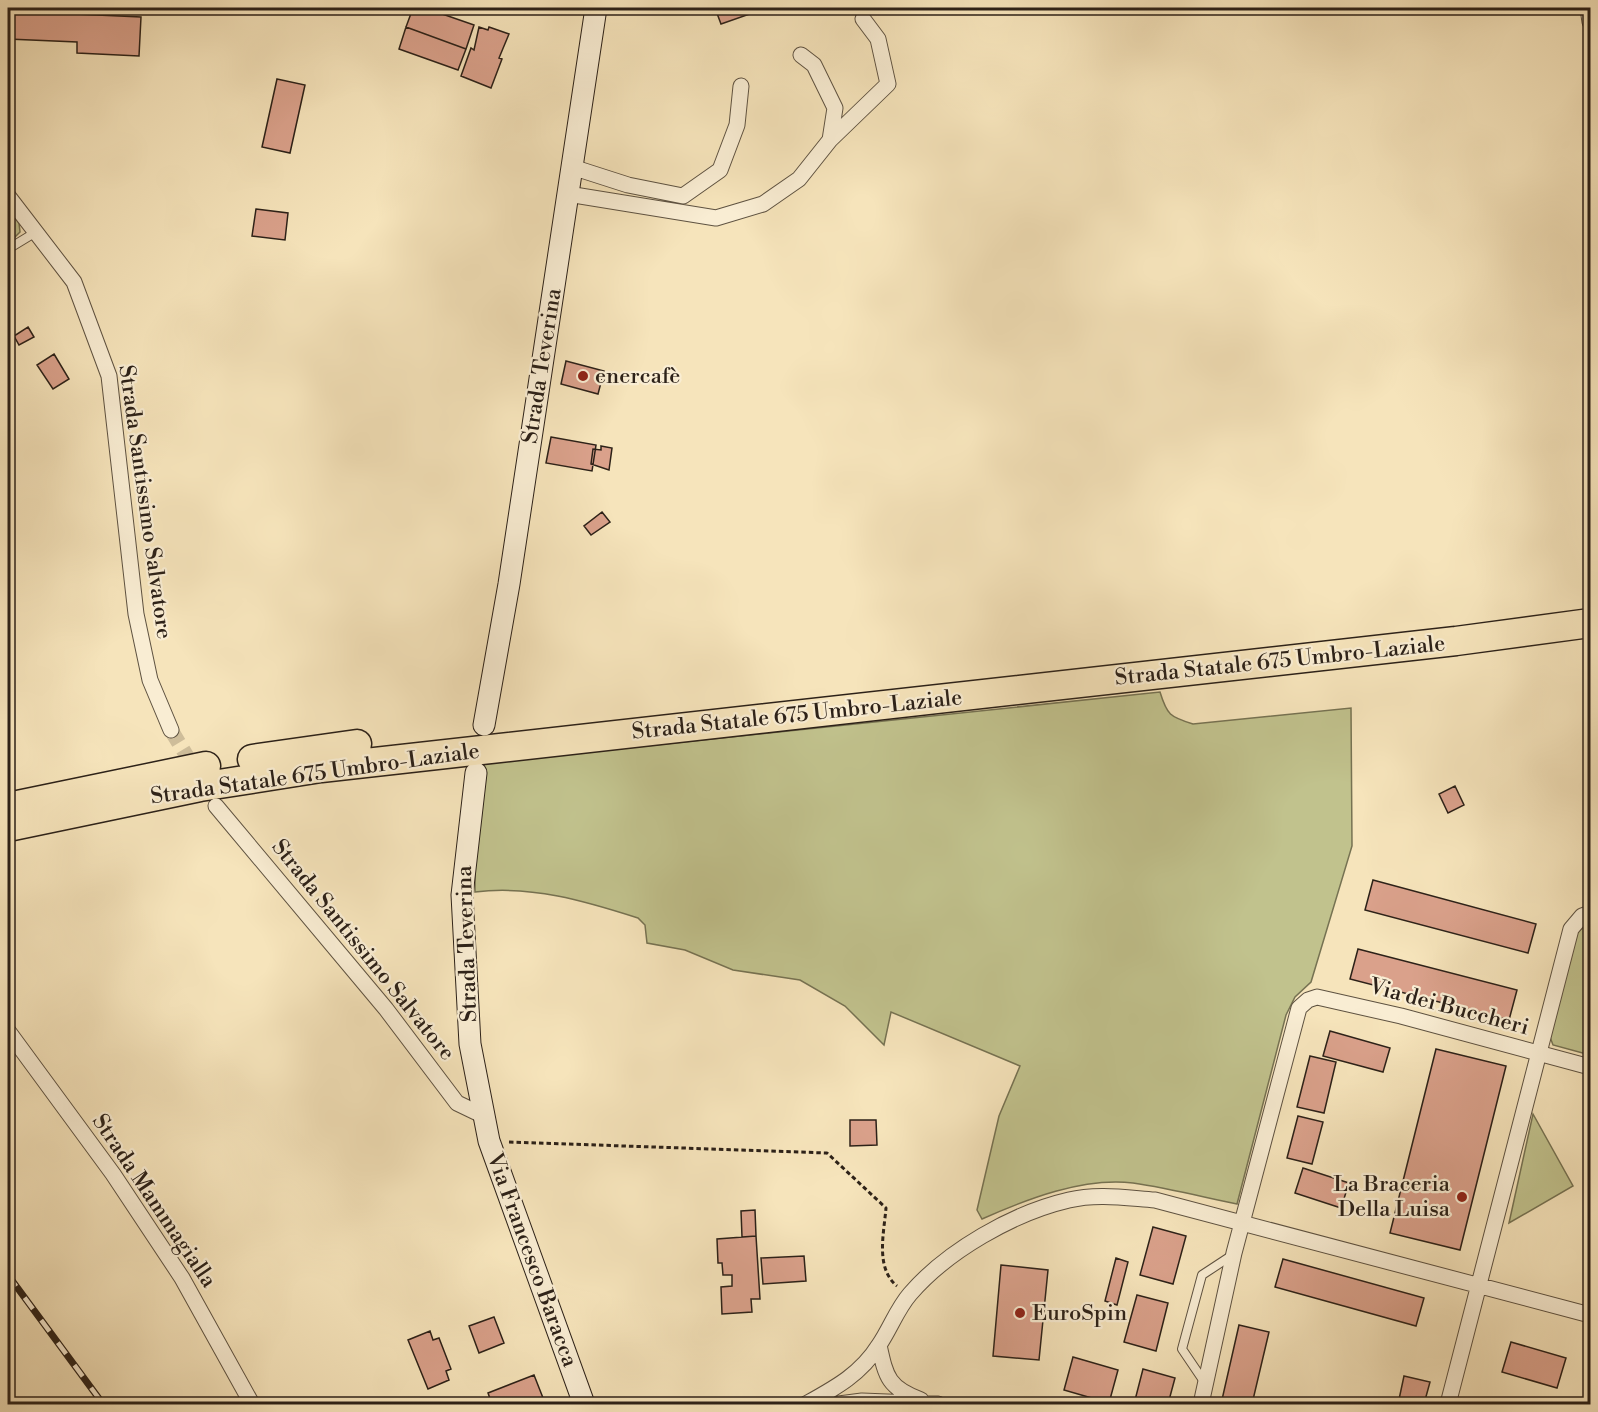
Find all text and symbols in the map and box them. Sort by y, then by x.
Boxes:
street label: Strada Teverina [516,286,568,446]
street label: Strada Santissimo Salvatore [112,363,178,641]
place label: enercafè [595,363,680,390]
marker: enercafè [576,369,590,383]
street label: Strada Statale 675 Umbro-Laziale [1113,630,1447,692]
street label: Strada Statale 675 Umbro-Laziale [630,684,964,746]
street label: Strada Statale 675 Umbro-Laziale [149,738,481,810]
street label: Strada Santissimo Salvatore [265,834,461,1066]
street label: Strada Teverina [451,864,483,1023]
street label: Via dei Buccheri [1365,972,1532,1041]
street label: Strada Mammagialla [86,1109,223,1294]
street label: Via Francesco Baracca [480,1148,584,1371]
place label: La Braceria Della Luisa [1333,1171,1451,1223]
marker: La Braceria Della Luisa [1455,1190,1469,1204]
place label: EuroSpin [1032,1300,1127,1327]
marker: EuroSpin [1013,1306,1027,1320]

